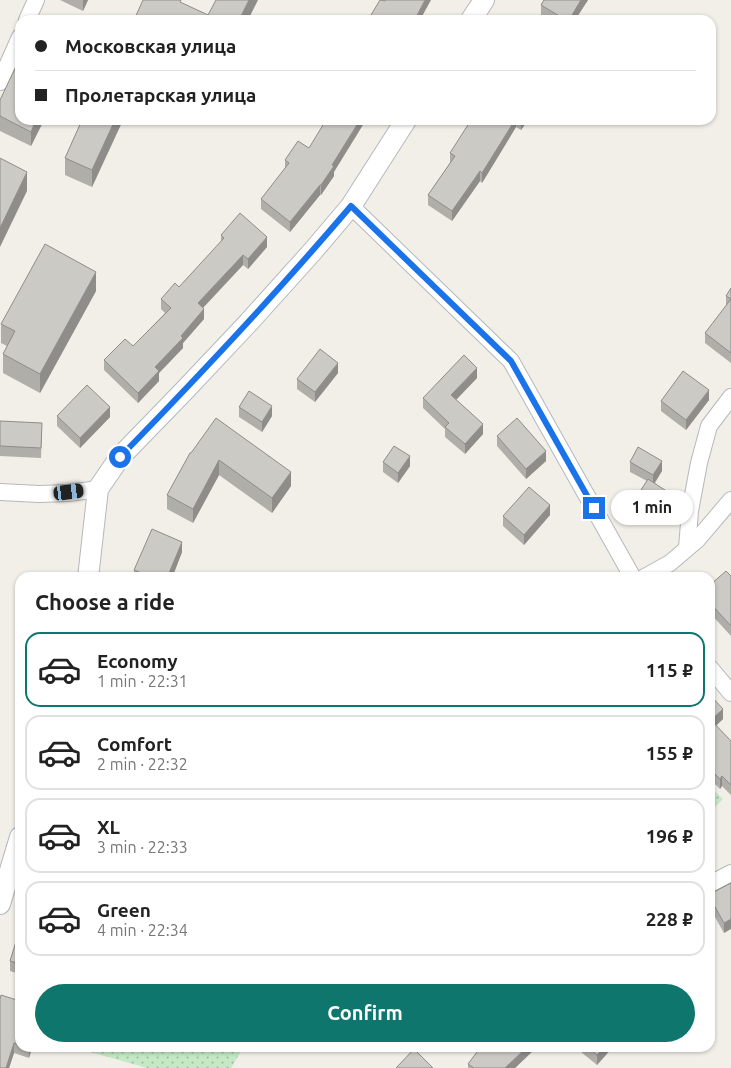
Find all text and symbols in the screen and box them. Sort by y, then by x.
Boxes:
text: Московская улица [65,35,236,57]
text: Пролетарская улица [65,84,256,106]
route start [109,446,131,468]
car [53,483,84,501]
callout: 1 min [612,490,694,526]
route end [583,497,605,519]
text: 1 min [632,498,672,516]
text: Choose a ride [35,589,175,614]
icon: car [37,647,82,692]
text: Economy [97,650,178,672]
text: 115 ₽ [646,659,693,681]
text: 1 min · 22:31 [97,672,188,690]
icon: car [37,730,82,775]
text: Comfort [97,733,172,755]
text: 155 ₽ [646,742,693,764]
text: 2 min · 22:32 [97,755,188,773]
icon: car [37,813,82,858]
text: XL [97,816,120,838]
text: 196 ₽ [646,825,693,847]
text: 3 min · 22:33 [97,838,188,856]
icon: car [37,896,82,941]
text: Green [97,899,151,921]
text: 228 ₽ [646,908,693,930]
text: 4 min · 22:34 [97,921,188,939]
button: Confirm [35,984,695,1042]

